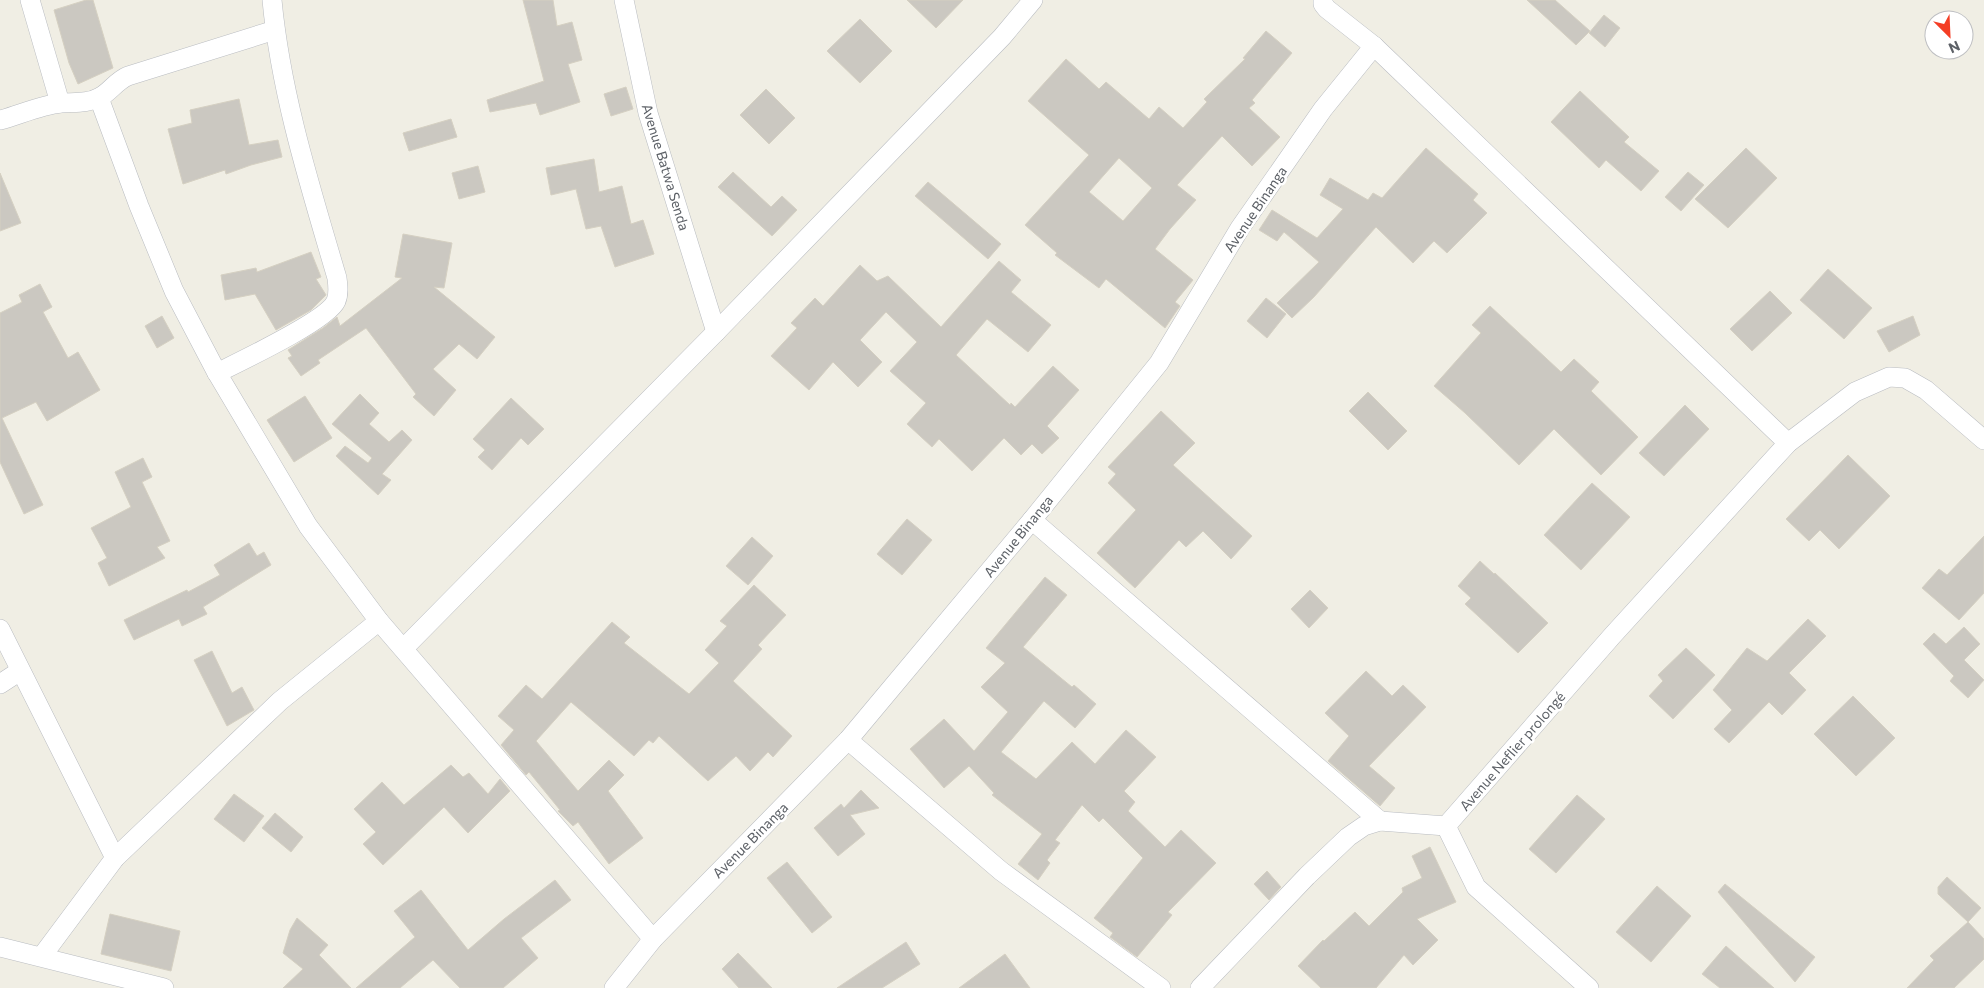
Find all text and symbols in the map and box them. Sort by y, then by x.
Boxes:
north arrow [1924,10,1974,60]
text: N [1946,37,1963,57]
street label: Avenue Batwa Senda [639,102,693,232]
street label: Avenue Binanga [1220,163,1290,255]
street label: Avenue Binanga [980,492,1056,580]
street label: Avenue Neflier prolongé [1456,688,1568,814]
street label: Avenue Binanga [709,799,791,881]

